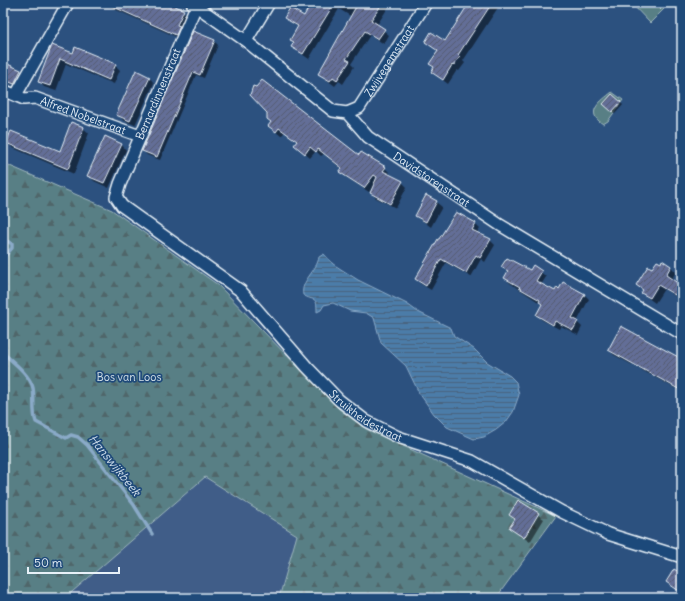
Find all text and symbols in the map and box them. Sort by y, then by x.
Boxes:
street label: Zwijvegemstraat [361,22,417,99]
street label: Bernardinnenstraat [132,46,184,142]
street label: Alfred Nobelstraat [38,94,128,137]
street label: Davidstorenstraat [390,149,473,210]
park label: Bos van Loos [97,370,161,384]
street label: Struikheidestraat [326,387,404,445]
water label: Hanswijkbeek [86,431,145,499]
scale bar [28,549,119,575]
text: 50 m [34,555,63,570]

